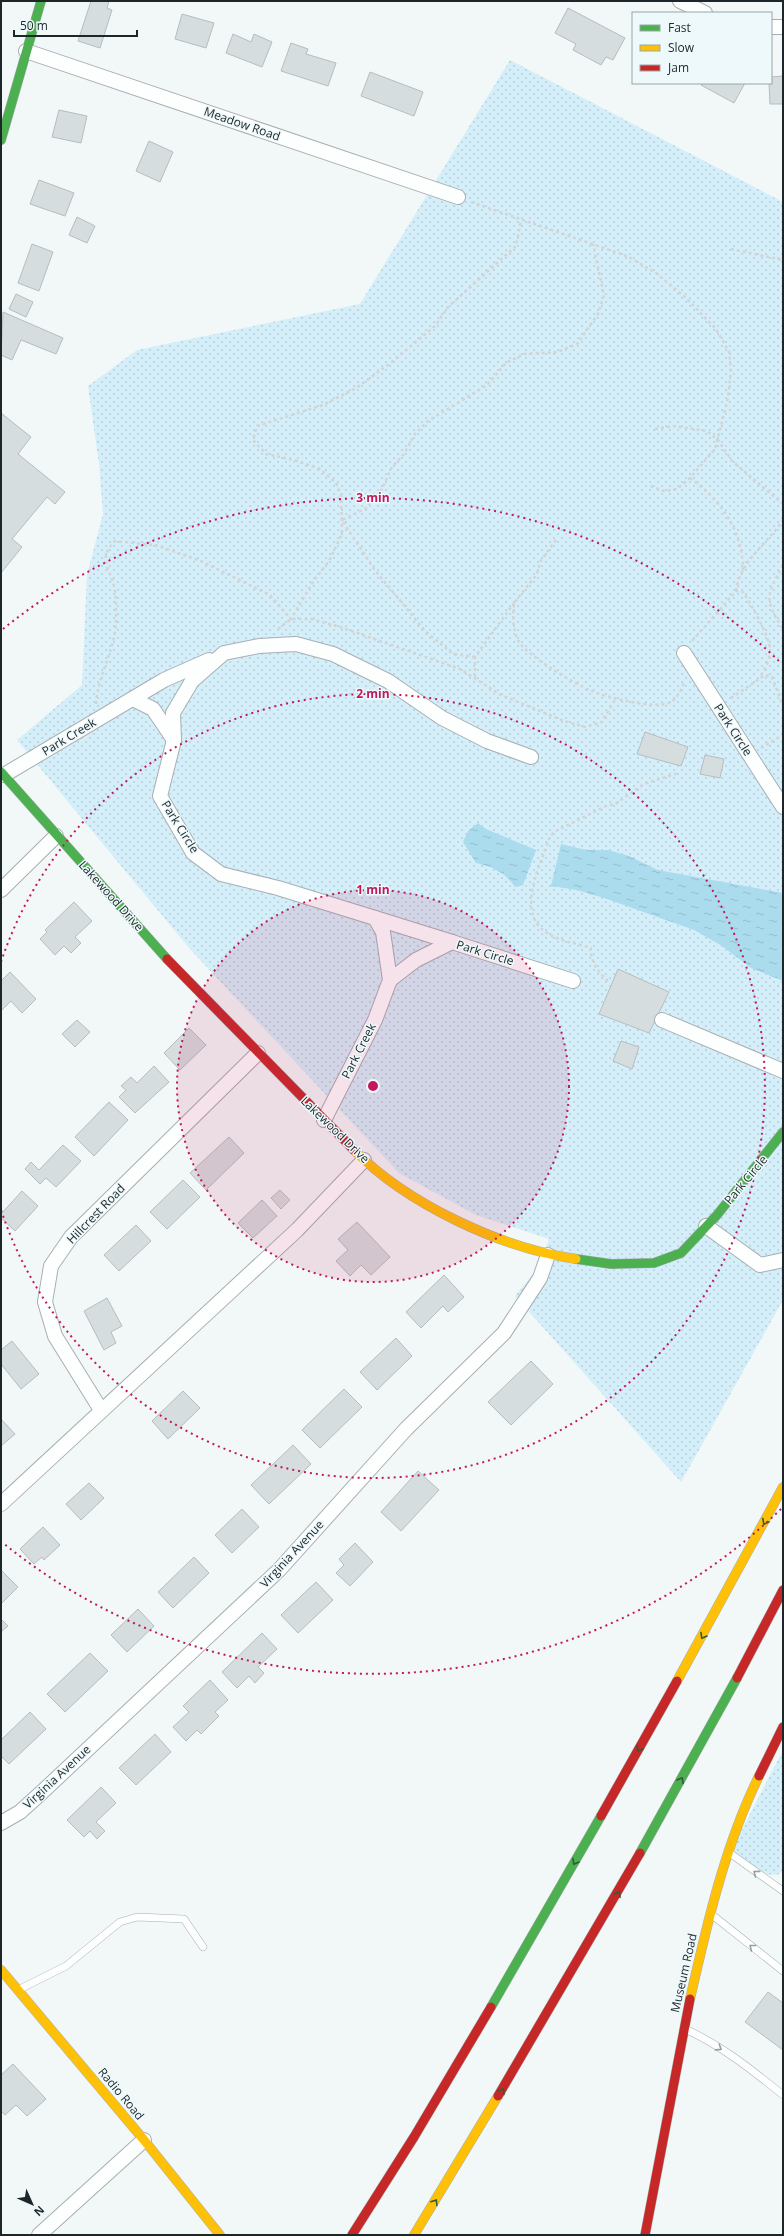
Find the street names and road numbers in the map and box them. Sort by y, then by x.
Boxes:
street label: Meadow Road [202,102,283,145]
street label: Park Circle [710,700,757,759]
street label: Park Creek [38,713,100,759]
street label: Park Circle [158,797,203,857]
street label: Lakewood Drive [75,857,148,935]
street label: Park Circle [454,936,516,969]
street label: Park Creek [337,1019,380,1082]
street label: Lakewood Drive [297,1092,374,1167]
street label: Park Circle [720,1151,771,1208]
street label: Hillcrest Road [63,1180,129,1247]
street label: Virginia Avenue [256,1516,328,1591]
street label: Virginia Avenue [19,1741,94,1812]
street label: Museum Road [666,1932,701,2014]
street label: Radio Road [94,2064,148,2123]

